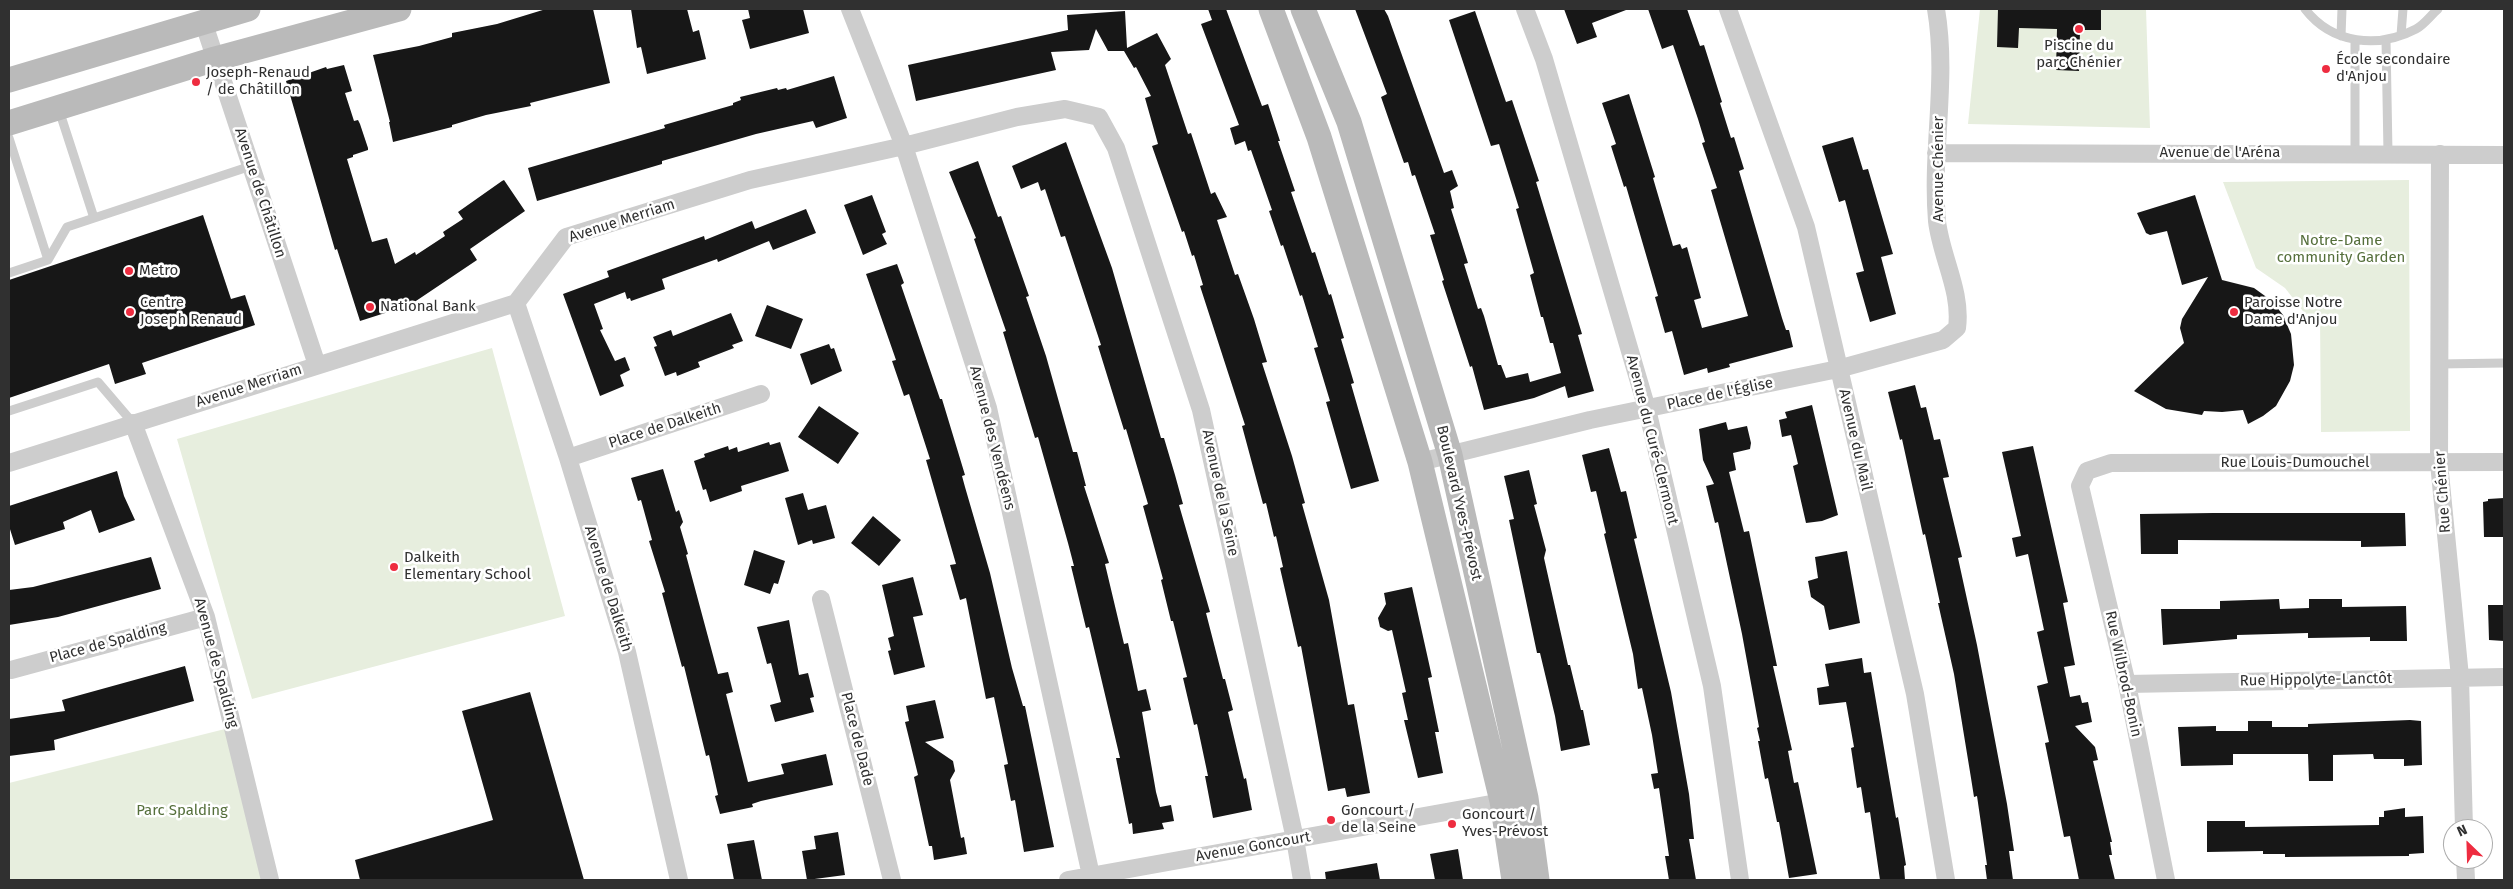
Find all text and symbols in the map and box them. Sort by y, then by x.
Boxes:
marker: Piscine du parc Chénier [2073,23,2085,35]
place label: Piscine du parc Chénier [2036,37,2122,72]
place label: École secondaire d'Anjou [2336,51,2450,86]
marker: École secondaire d'Anjou [2320,63,2332,75]
place label: Joseph-Renaud / de Châtillon [206,64,310,99]
marker: Joseph-Renaud / de Châtillon [190,76,202,88]
street label: Avenue Chénier [1930,116,1948,222]
street label: Avenue de Châtillon [230,126,290,260]
street label: Avenue de l'Aréna [2160,144,2280,162]
street label: Avenue Merriam [567,195,677,247]
park label: Notre-Dame community Garden [2277,232,2405,267]
place label: Metro [139,262,178,280]
marker: Metro [123,265,135,277]
place label: Centre Joseph Renaud [140,294,242,329]
place label: Paroisse Notre Dame d'Anjou [2244,294,2342,329]
place label: National Bank [380,298,476,316]
marker: National Bank [364,301,376,313]
marker: Centre Joseph Renaud [124,306,136,318]
marker: Paroisse Notre Dame d'Anjou [2228,306,2240,318]
street label: Avenue du Curé-Clermont [1622,353,1682,527]
street label: Avenue Merriam [194,360,304,412]
street label: Avenue des Vendéens [965,364,1019,512]
street label: Place de l'Église [1665,374,1775,414]
street label: Avenue du Mail [1835,387,1875,493]
street label: Place de Dalkeith [606,399,724,453]
street label: Boulevard Yves-Prévost [1432,424,1486,582]
street label: Avenue de la Seine [1198,428,1242,558]
street label: Rue Chénier [2431,450,2455,534]
street label: Rue Louis-Dumouchel [2221,454,2369,472]
street label: Avenue de Dalkeith [580,524,636,654]
place label: Dalkeith Elementary School [404,549,531,584]
marker: Dalkeith Elementary School [388,561,400,573]
street label: Avenue de Spalding [190,596,242,730]
street label: Rue Wilbrod-Bonin [2101,609,2145,739]
street label: Place de Spalding [48,619,168,667]
street label: Rue Hippolyte-Lanctôt [2239,670,2393,690]
street label: Place de Dade [837,690,877,788]
park label: Parc Spalding [136,802,228,820]
place label: Goncourt / de la Seine [1341,802,1416,837]
place label: Goncourt / Yves-Prévost [1462,806,1548,841]
marker: Goncourt / de la Seine [1325,814,1337,826]
marker: Goncourt / Yves-Prévost [1446,818,1458,830]
north arrow [2443,819,2493,869]
text: N [2454,821,2470,840]
street label: Avenue Goncourt [1194,828,1312,866]

